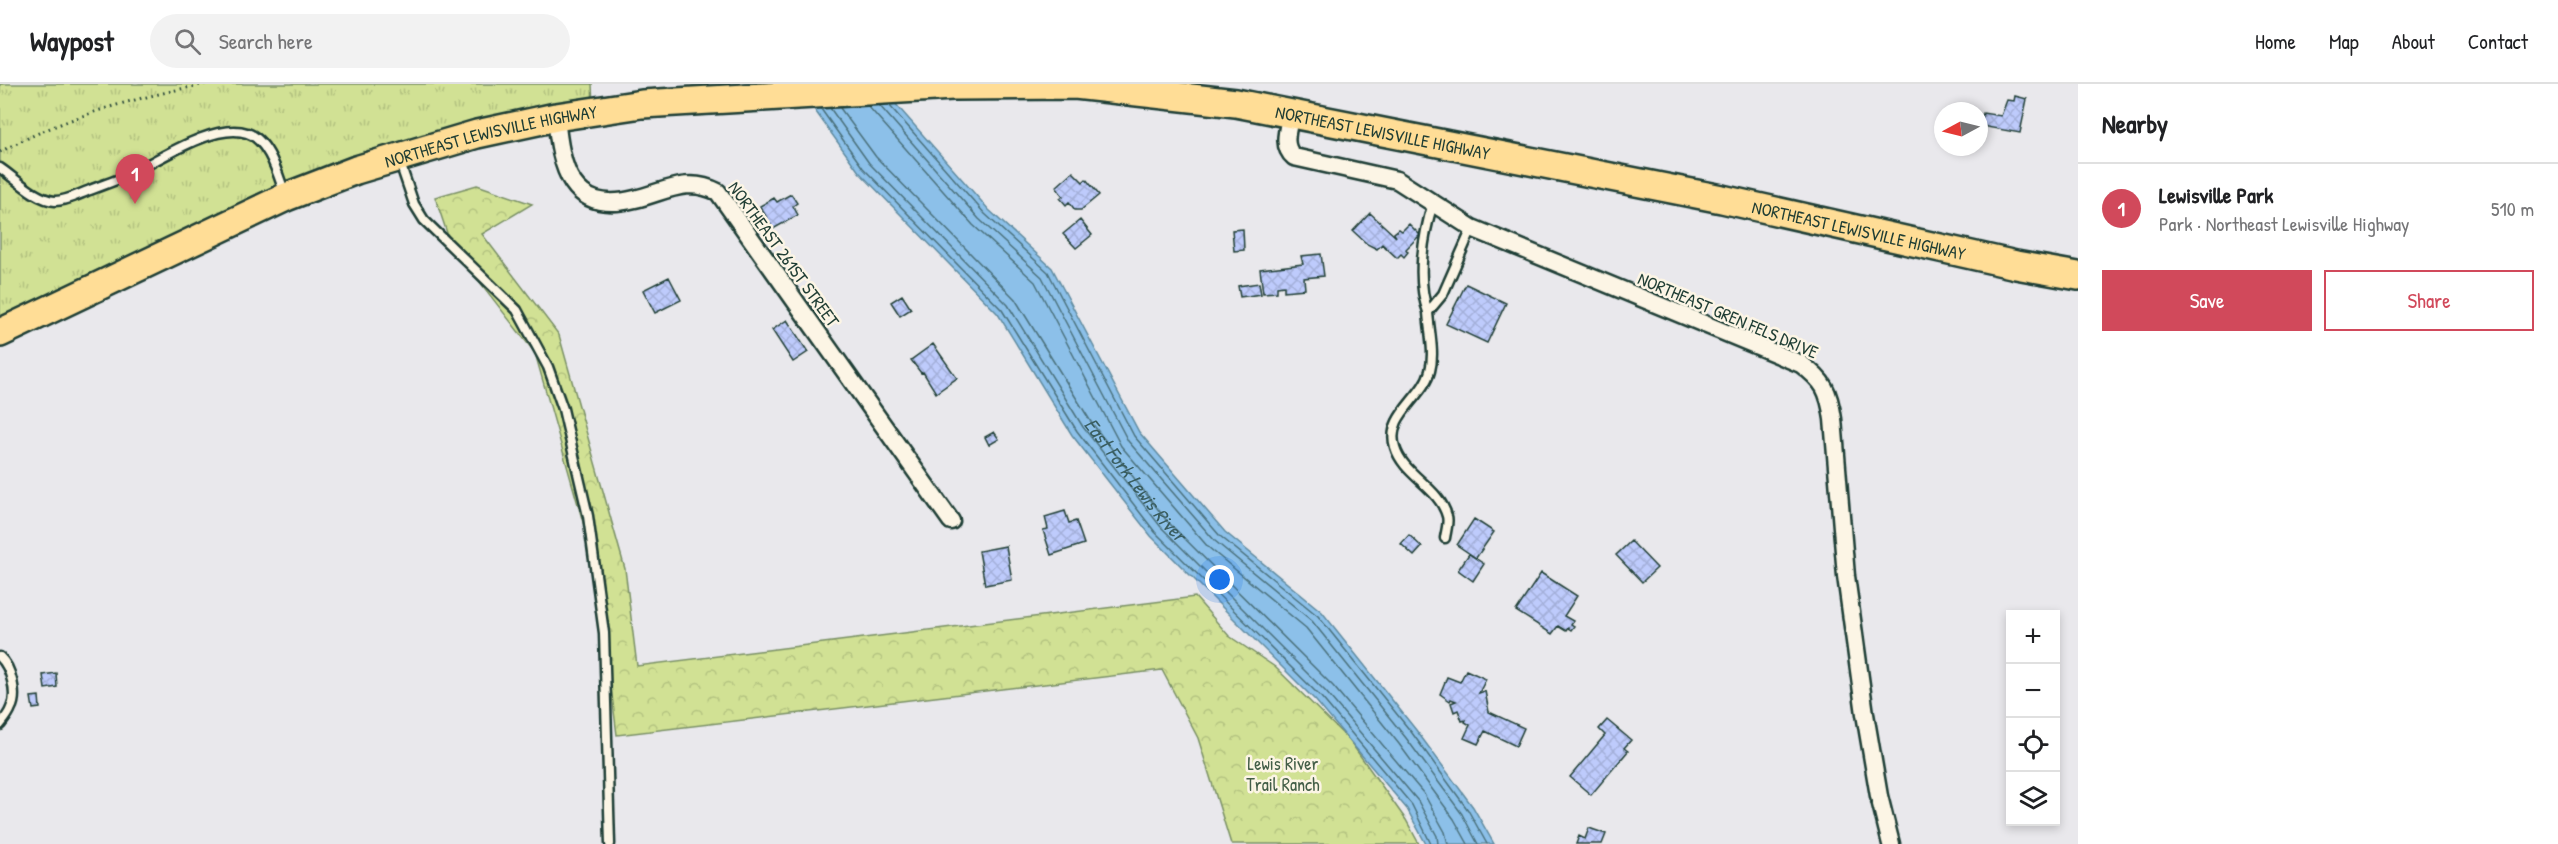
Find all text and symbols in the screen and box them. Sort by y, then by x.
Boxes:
search box [150,14,570,68]
text: Waypost [30,22,114,60]
icon: search [171,25,204,58]
text: Search here [219,26,313,56]
text: Home [2255,27,2296,56]
text: Map [2329,27,2359,56]
text: About [2392,27,2435,56]
text: Contact [2468,27,2528,56]
street label: NORTHEAST LEWISVILLE HIGHWAY [381,98,599,173]
street label: NORTHEAST LEWISVILLE HIGHWAY [1274,99,1492,165]
north arrow [1934,102,1988,156]
text: Nearby [2102,106,2168,141]
pin: 1 [116,154,154,204]
street label: NORTHEAST 261ST STREET [723,176,846,332]
text: Lewisville Park [2159,180,2273,210]
street label: NORTHEAST LEWISVILLE HIGHWAY [1750,194,1968,266]
text: 1 [2118,195,2125,222]
text: 510 m [2491,195,2534,222]
text: Park · Northeast Lewisville Highway [2159,210,2410,237]
street label: NORTHEAST GREN FELS DRIVE [1634,266,1822,364]
button: Save [2102,270,2312,331]
button: Share [2324,270,2534,331]
water label: East Fork Lewis River [1079,412,1195,549]
your location [1205,565,1234,594]
map controls [2006,610,2060,826]
button: + [2006,610,2060,664]
button: − [2006,664,2060,718]
button: locate [2006,718,2060,772]
park label: Lewis River Trail Ranch [1246,751,1320,797]
button: layers [2006,772,2060,826]

